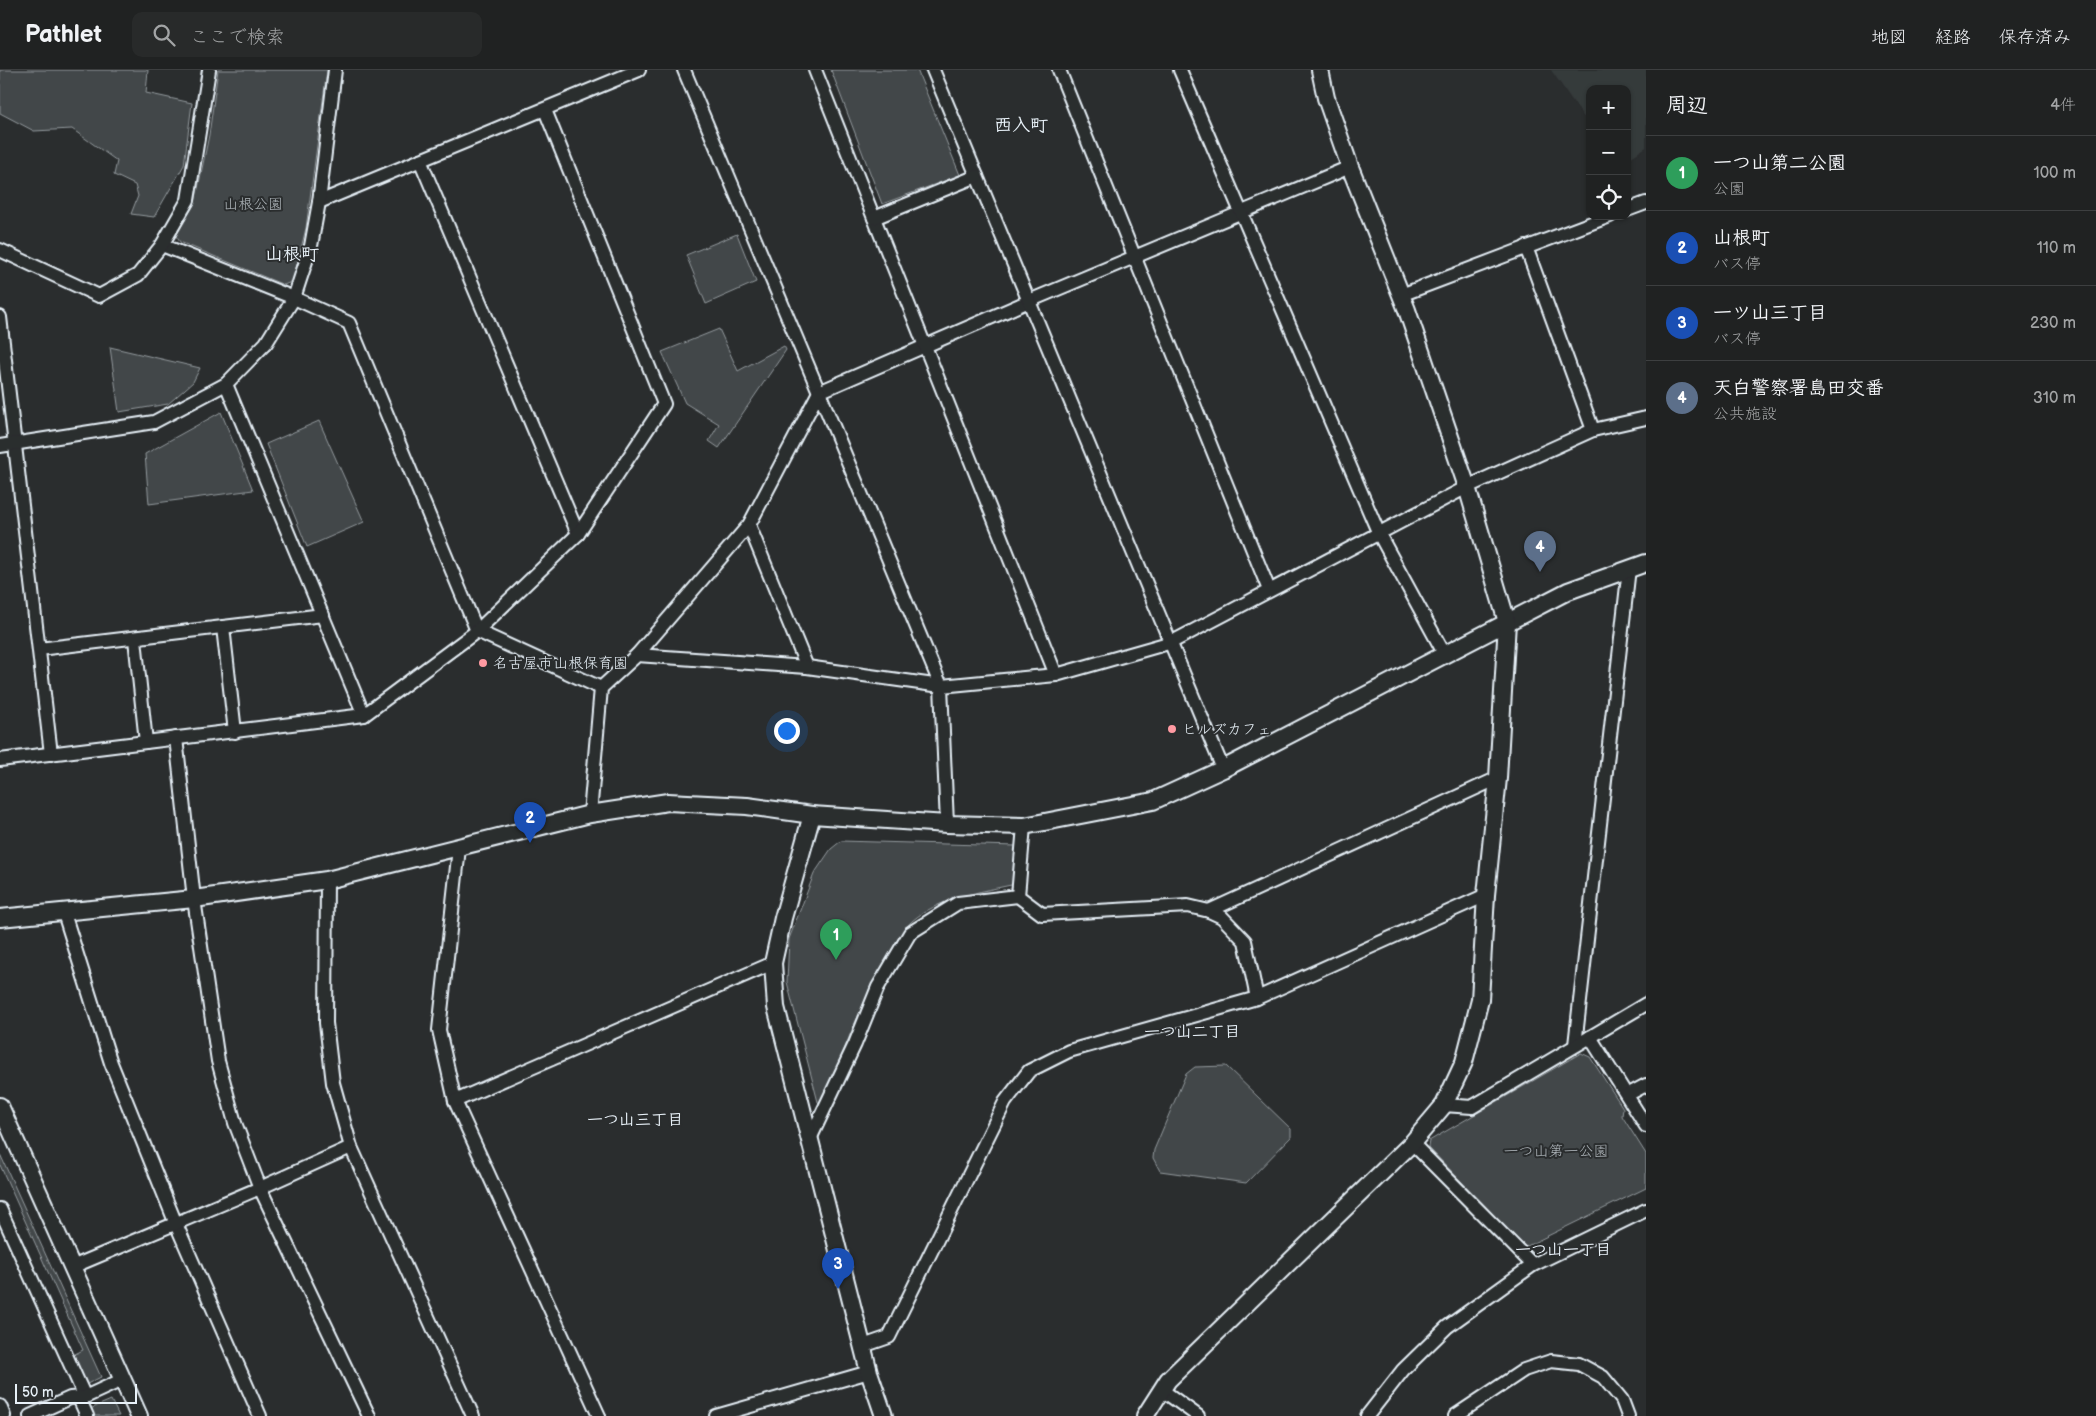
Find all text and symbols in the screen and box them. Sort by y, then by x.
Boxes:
search box [132,12,482,57]
text: Pathlet [25,20,102,49]
icon: search [150,21,178,49]
text: ここで検索 [190,26,285,49]
text: 地図 [1871,27,1907,48]
text: 経路 [1935,27,1971,48]
text: 保存済み [1999,27,2071,48]
map controls [1586,85,1631,220]
button: + [1586,85,1631,130]
text: 周辺 [1666,93,1708,118]
text: 4件 [2050,96,2076,115]
district label: 西入町 [994,115,1048,136]
button: − [1586,130,1631,175]
text: 一つ山第二公園 [1713,152,1846,175]
text: 1 [1679,164,1685,183]
text: 100 m [2033,164,2076,183]
button: locate [1586,175,1631,220]
text: 公園 [1713,180,1745,199]
park label: 山根公園 [223,195,283,214]
text: 山根町 [1713,227,1770,250]
text: 2 [1677,239,1687,258]
text: 110 m [2037,239,2076,258]
district label: 山根町 [265,244,319,265]
text: バス停 [1713,255,1761,274]
text: 一ツ山三丁目 [1713,302,1827,325]
text: 3 [1677,314,1687,333]
text: 230 m [2030,314,2076,333]
text: バス停 [1713,330,1761,349]
text: 天白警察署島田交番 [1713,377,1884,400]
text: 4 [1677,389,1687,408]
text: 310 m [2033,389,2076,408]
text: 公共施設 [1713,405,1777,424]
pin: 4 [1524,531,1556,572]
place label: 名古屋市山根保育園 [493,654,628,673]
marker: 名古屋市山根保育園 [477,657,489,669]
your location [774,718,800,744]
place label: ヒルズカフェ [1182,720,1272,739]
marker: ヒルズカフェ [1166,723,1178,735]
pin: 2 [514,802,546,843]
pin: 1 [820,919,852,960]
district label: 一つ山二丁目 [1144,1023,1240,1042]
district label: 一つ山三丁目 [587,1111,683,1130]
park label: 一つ山第一公園 [1503,1142,1609,1161]
district label: 一つ山一丁目 [1515,1241,1611,1260]
pin: 3 [822,1248,854,1289]
scale bar [15,1381,138,1404]
text: 50 m [22,1384,54,1401]

